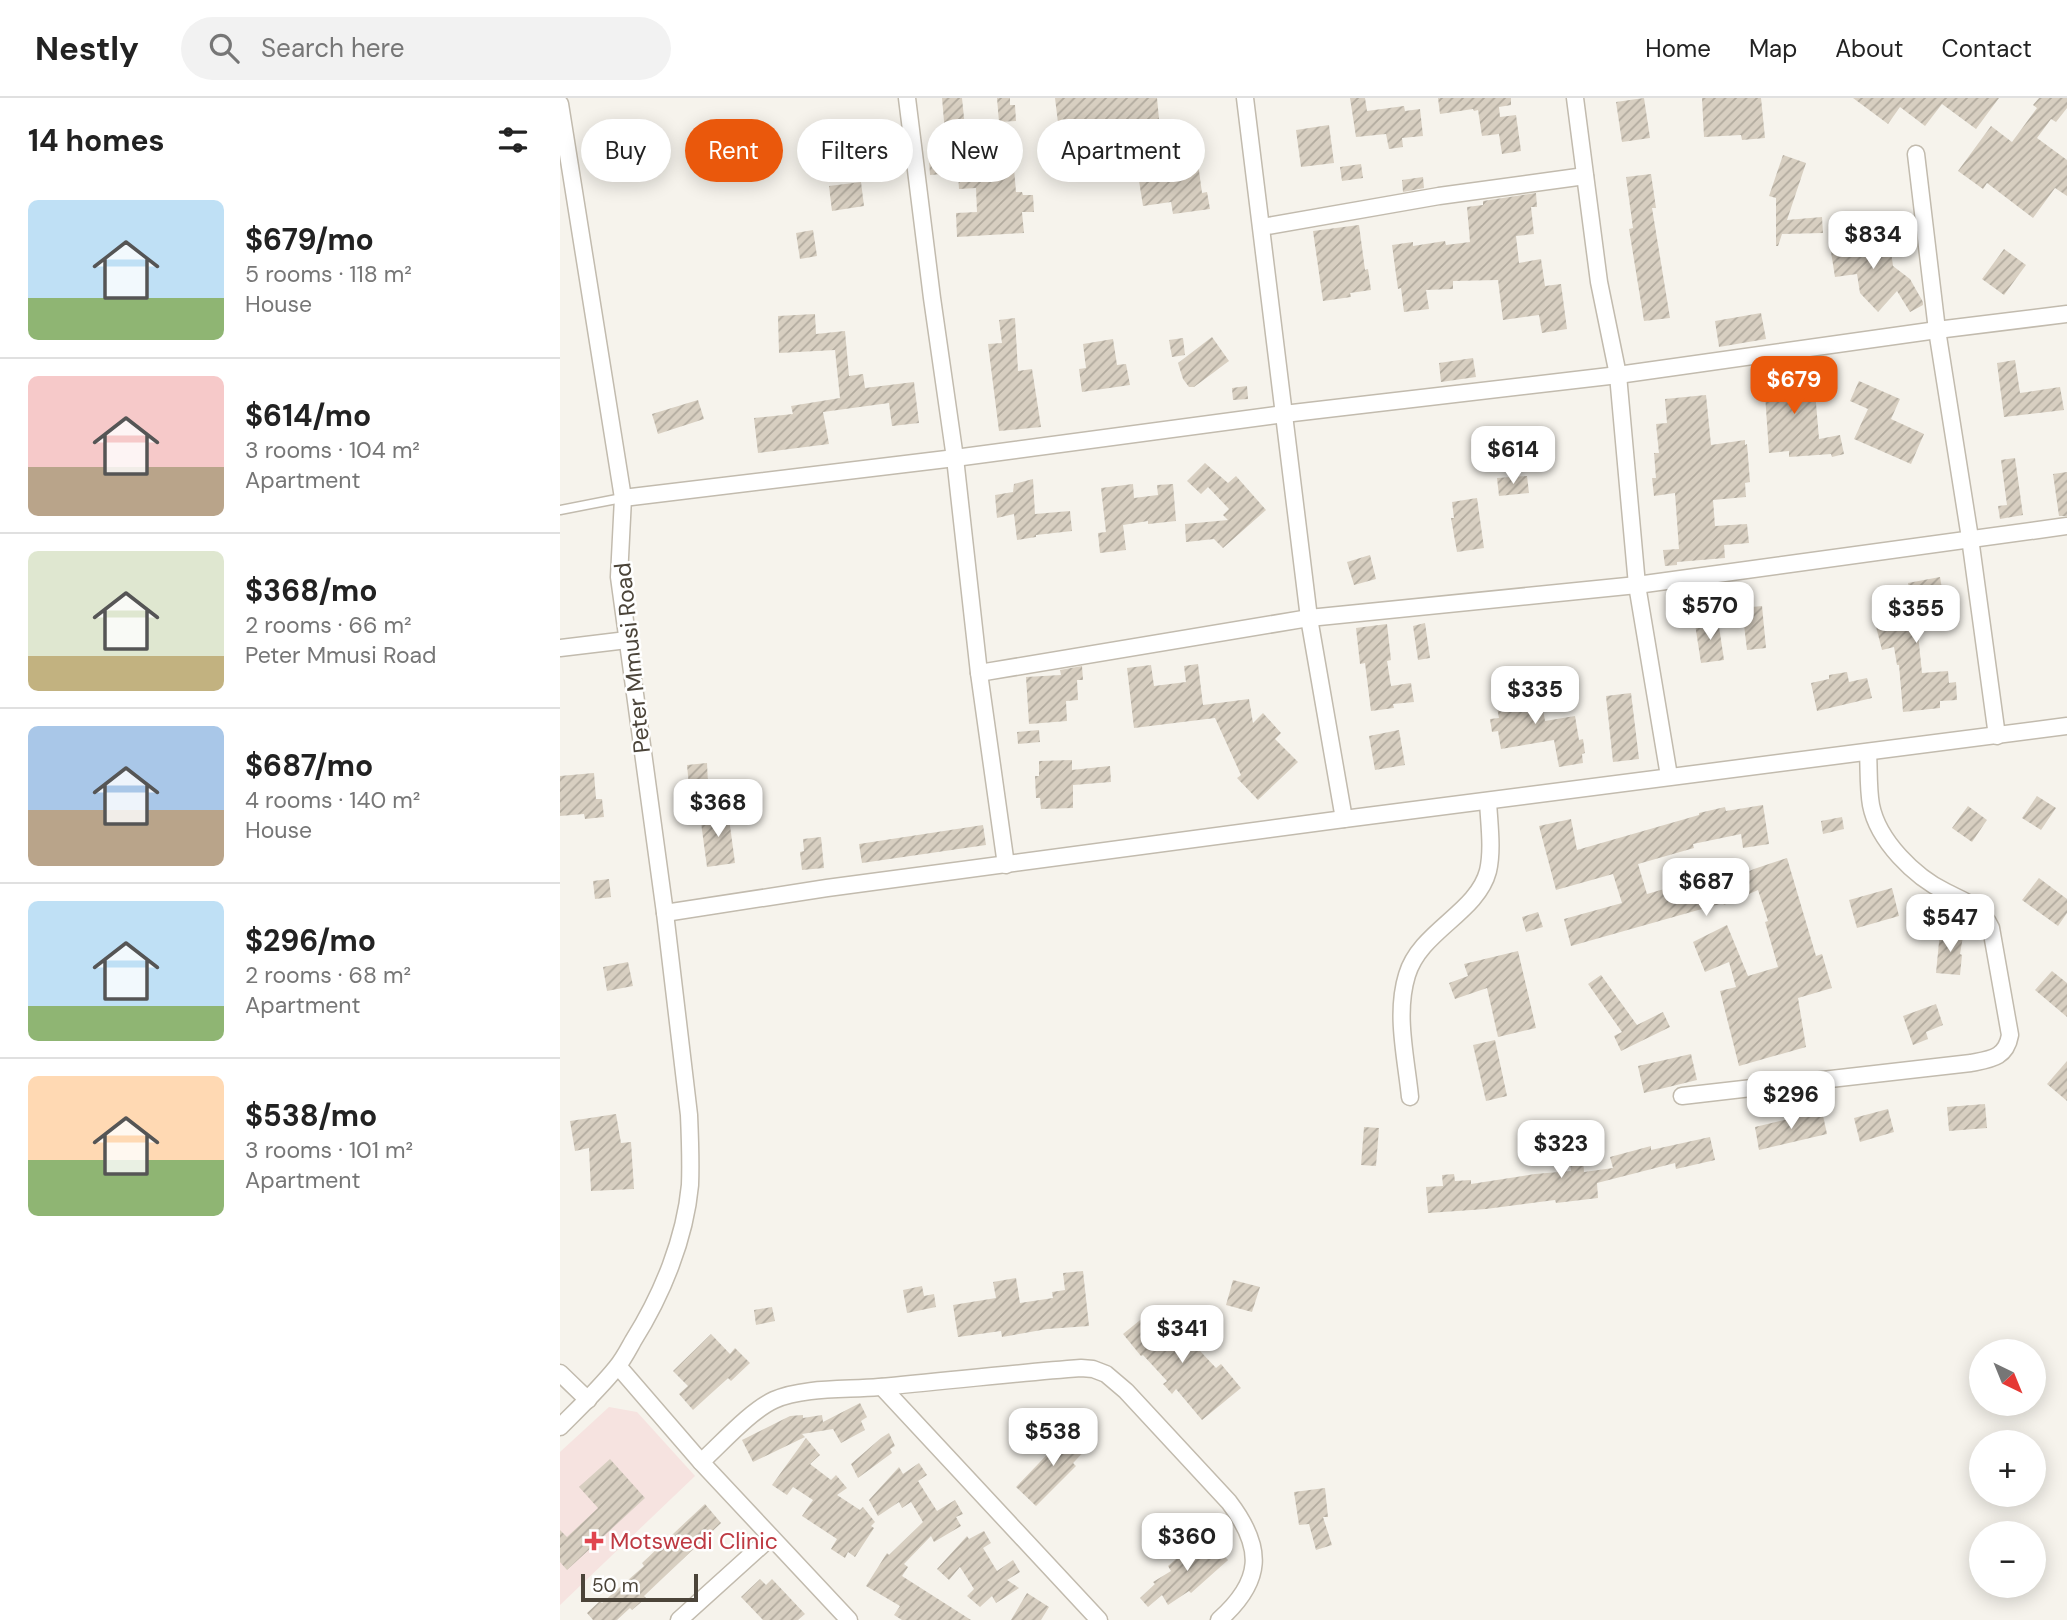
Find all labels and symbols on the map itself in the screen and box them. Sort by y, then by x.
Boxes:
pin: $834 [1832,212,1914,271]
pin: $679 [1753,356,1835,416]
pin: $614 [1472,426,1554,486]
street label: Peter Mmusi Road [607,561,657,755]
pin: $570 [1669,582,1751,642]
pin: $355 [1875,586,1957,645]
pin: $335 [1494,666,1576,726]
pin: $368 [677,780,759,839]
pin: $687 [1665,858,1747,918]
pin: $547 [1909,894,1991,954]
pin: $296 [1750,1072,1832,1131]
pin: $323 [1520,1121,1602,1180]
pin: $341 [1141,1306,1223,1365]
north arrow [1969,1339,2046,1416]
pin: $538 [1012,1408,1094,1468]
pin: $360 [1146,1514,1228,1573]
place label: Motswedi Clinic [610,1526,778,1556]
marker: Motswedi Clinic [584,1531,604,1551]
scale bar [581,1571,698,1603]

